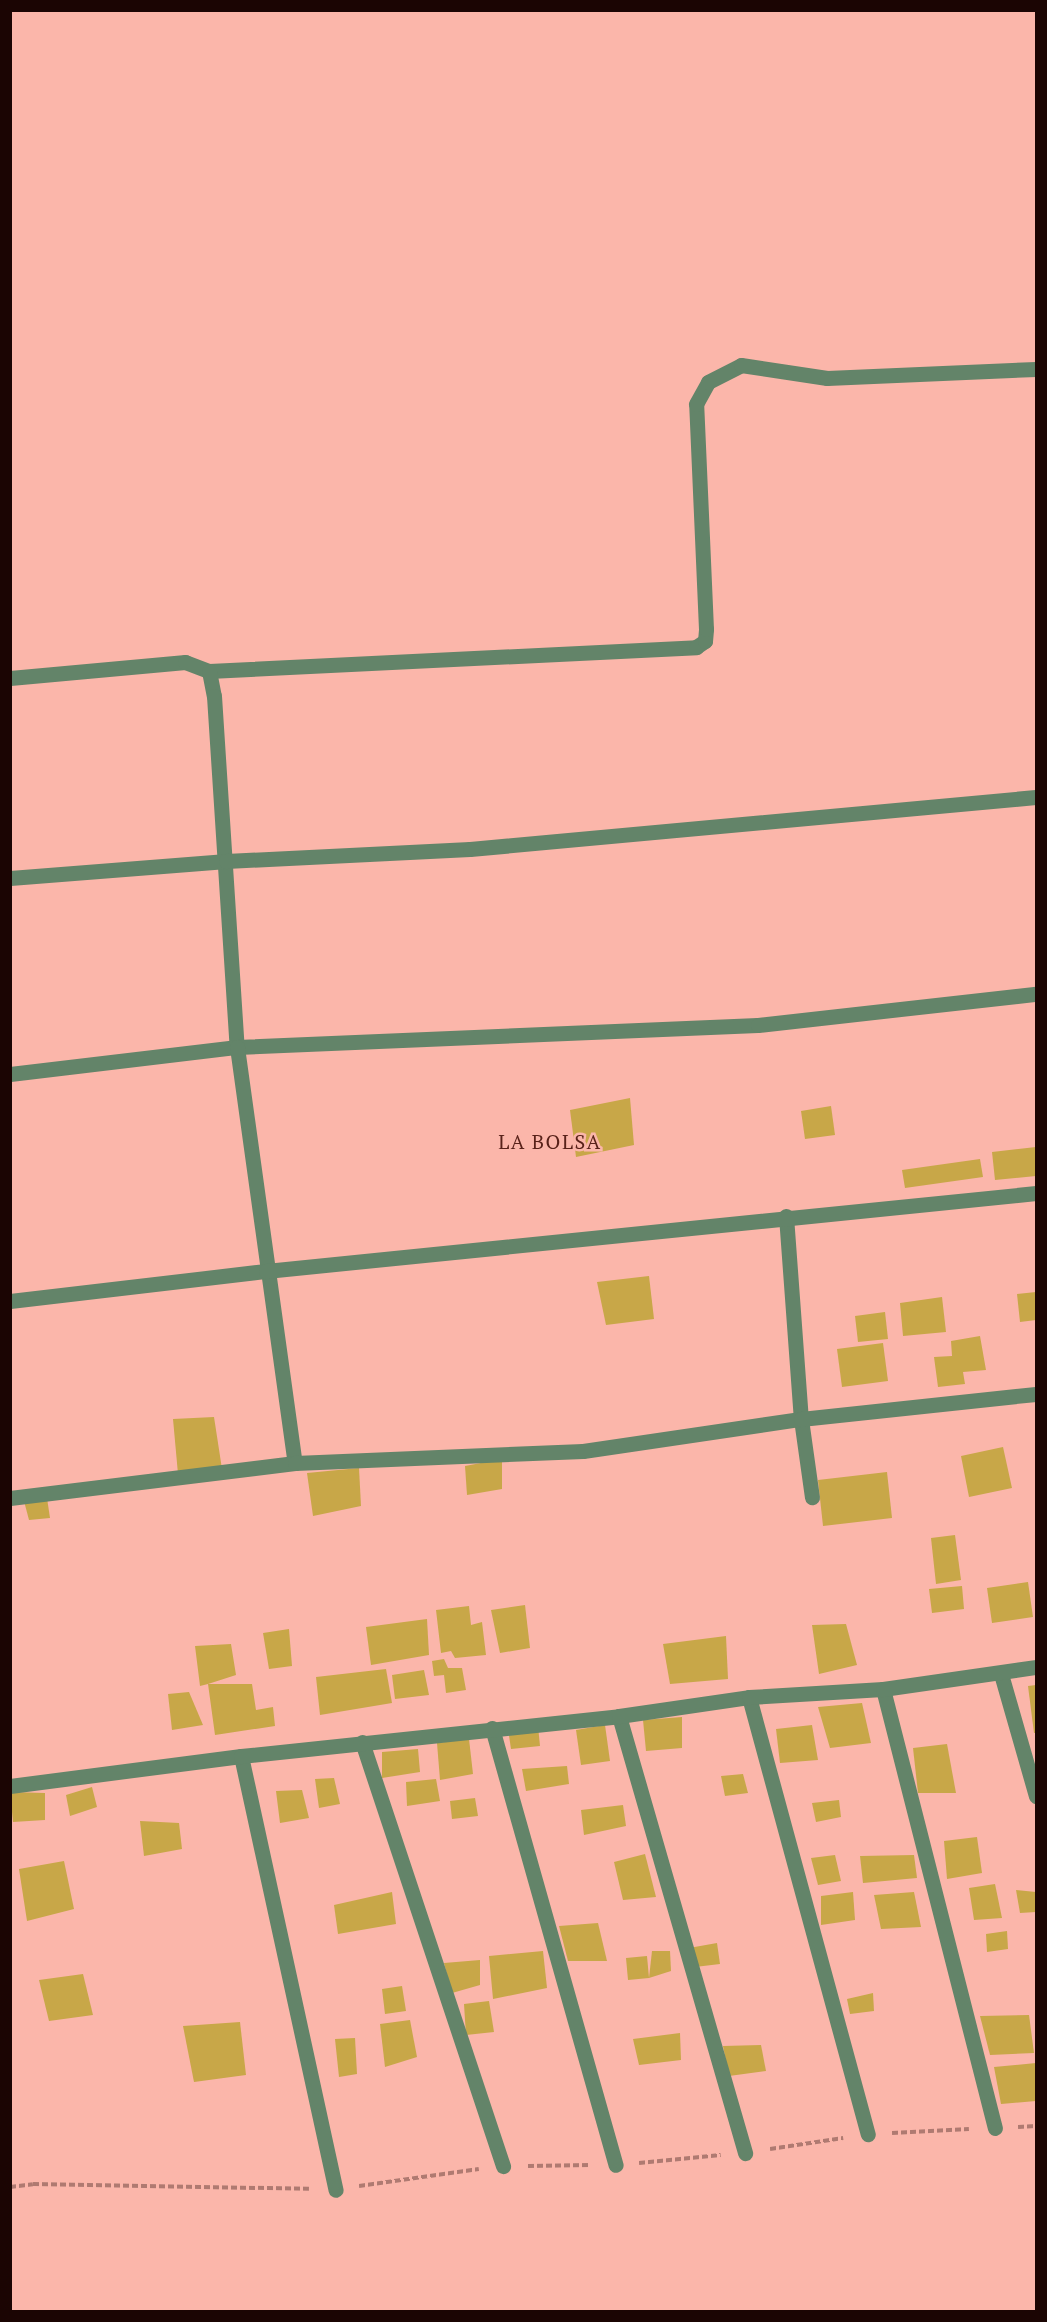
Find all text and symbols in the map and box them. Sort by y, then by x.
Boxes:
district label: LA BOLSA [498,1129,602,1153]

